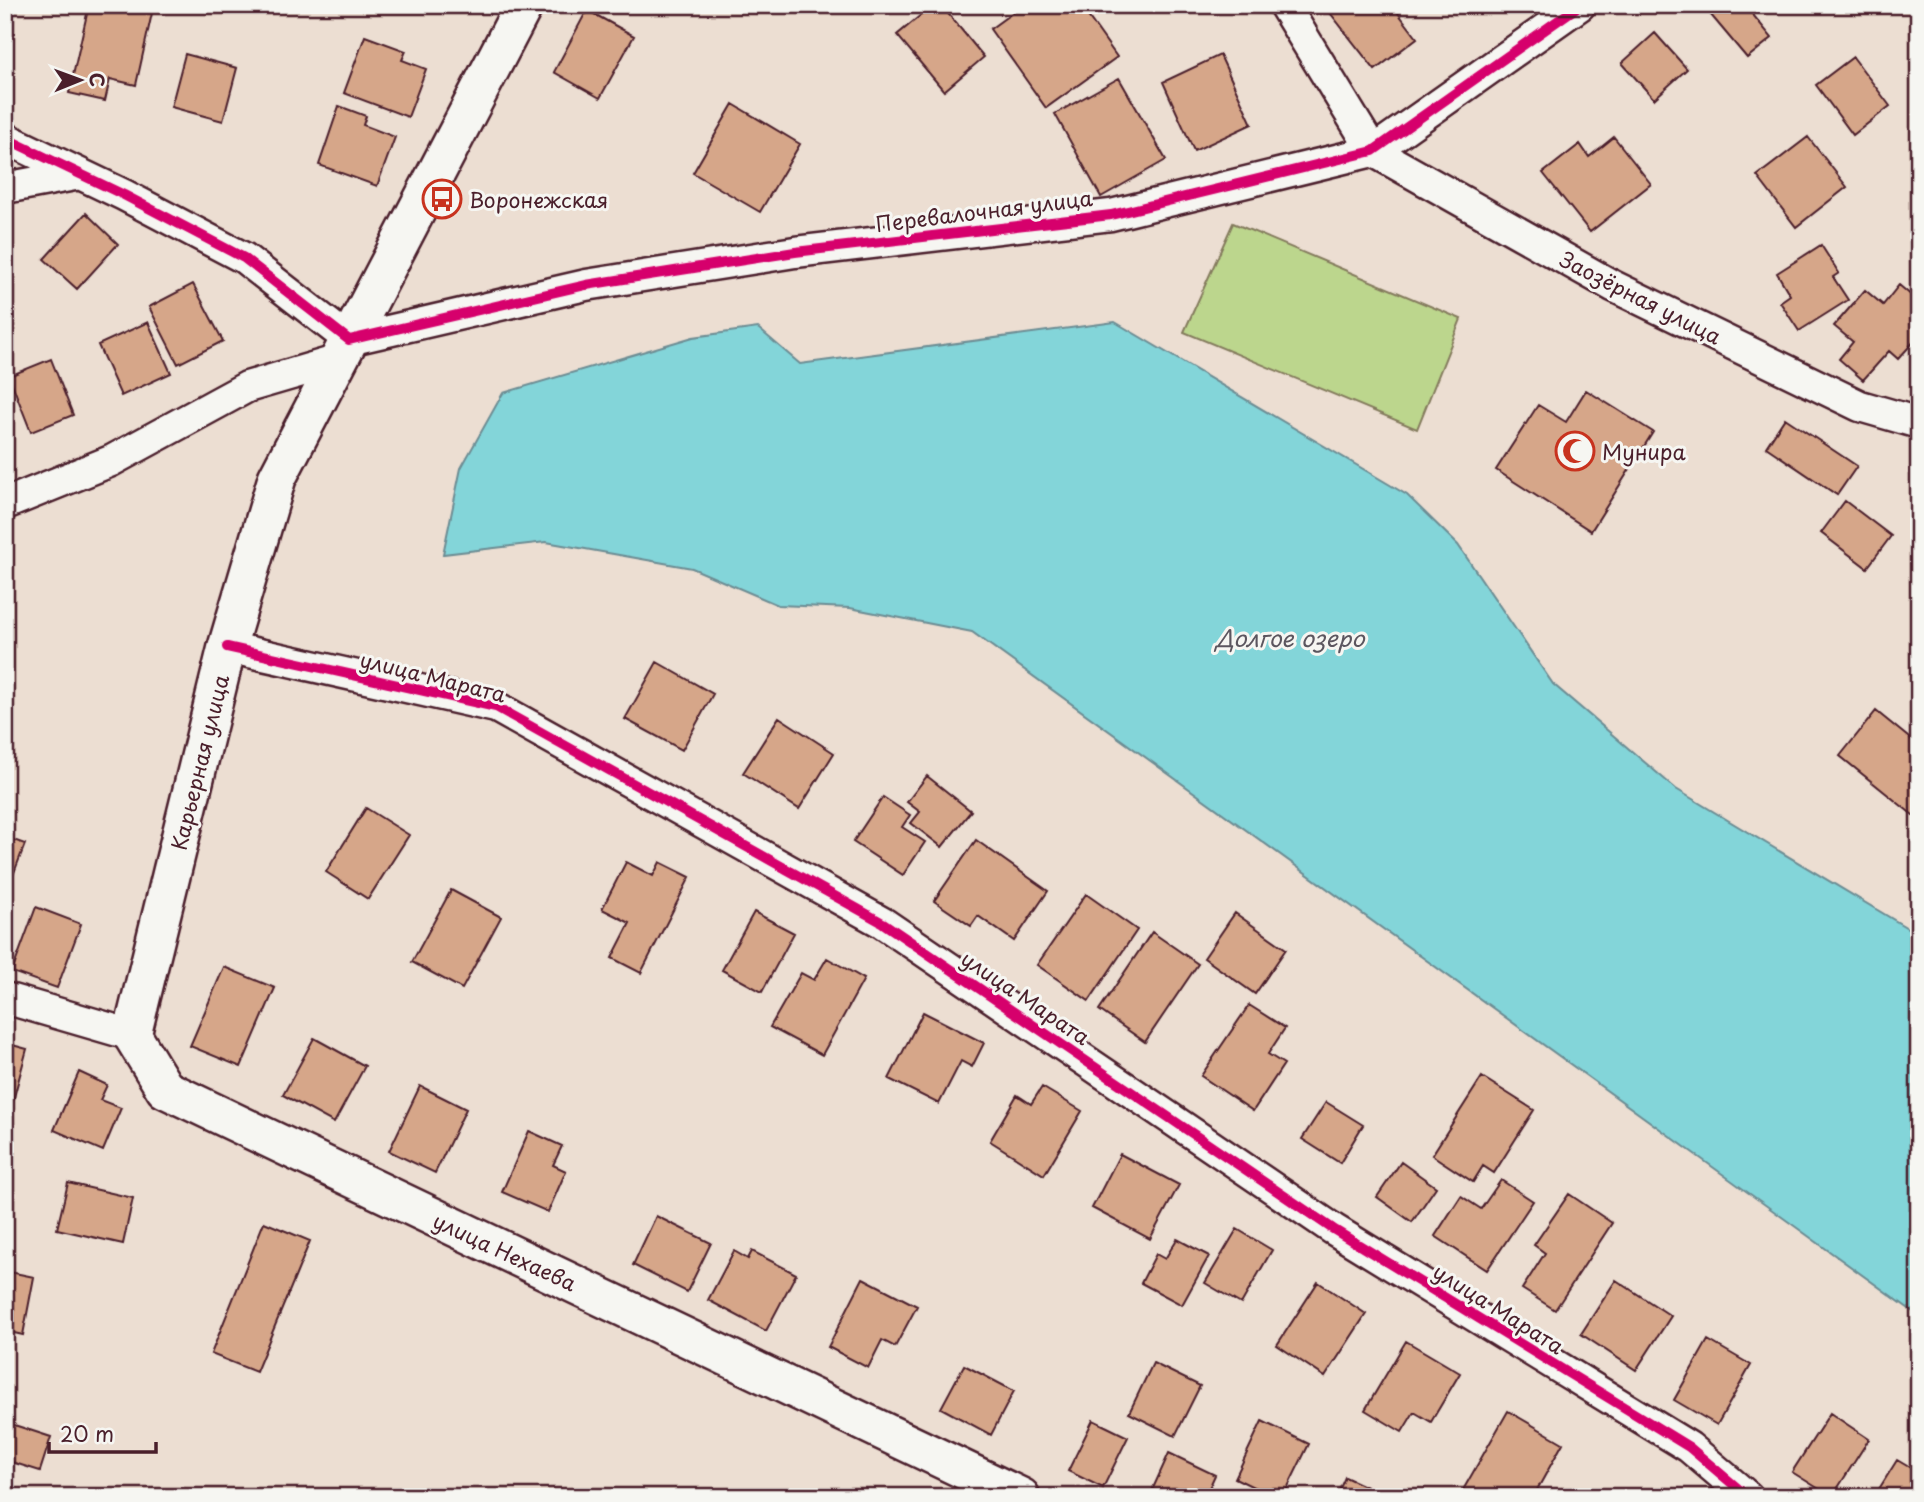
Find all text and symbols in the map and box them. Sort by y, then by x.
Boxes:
north arrow [46,46,116,116]
text: С [84,72,112,87]
bus stop icon: Воронежская [421,178,463,220]
street label: Перевалочная улица [874,181,1095,239]
place label: Воронежская [469,183,608,215]
street label: Заозёрная улица [1555,242,1728,352]
mosque icon: Мунира [1554,430,1596,472]
place label: Мунира [1602,435,1686,467]
water label: Долгое озеро [1214,620,1365,655]
street label: улица Марата [357,642,510,710]
street label: Карьерная улица [162,670,236,853]
street label: улица Марата [955,942,1097,1052]
street label: улица Нехаева [428,1204,582,1298]
street label: улица Марата [1427,1255,1571,1362]
scale bar [49,1411,156,1455]
text: 20 m [60,1417,114,1449]

